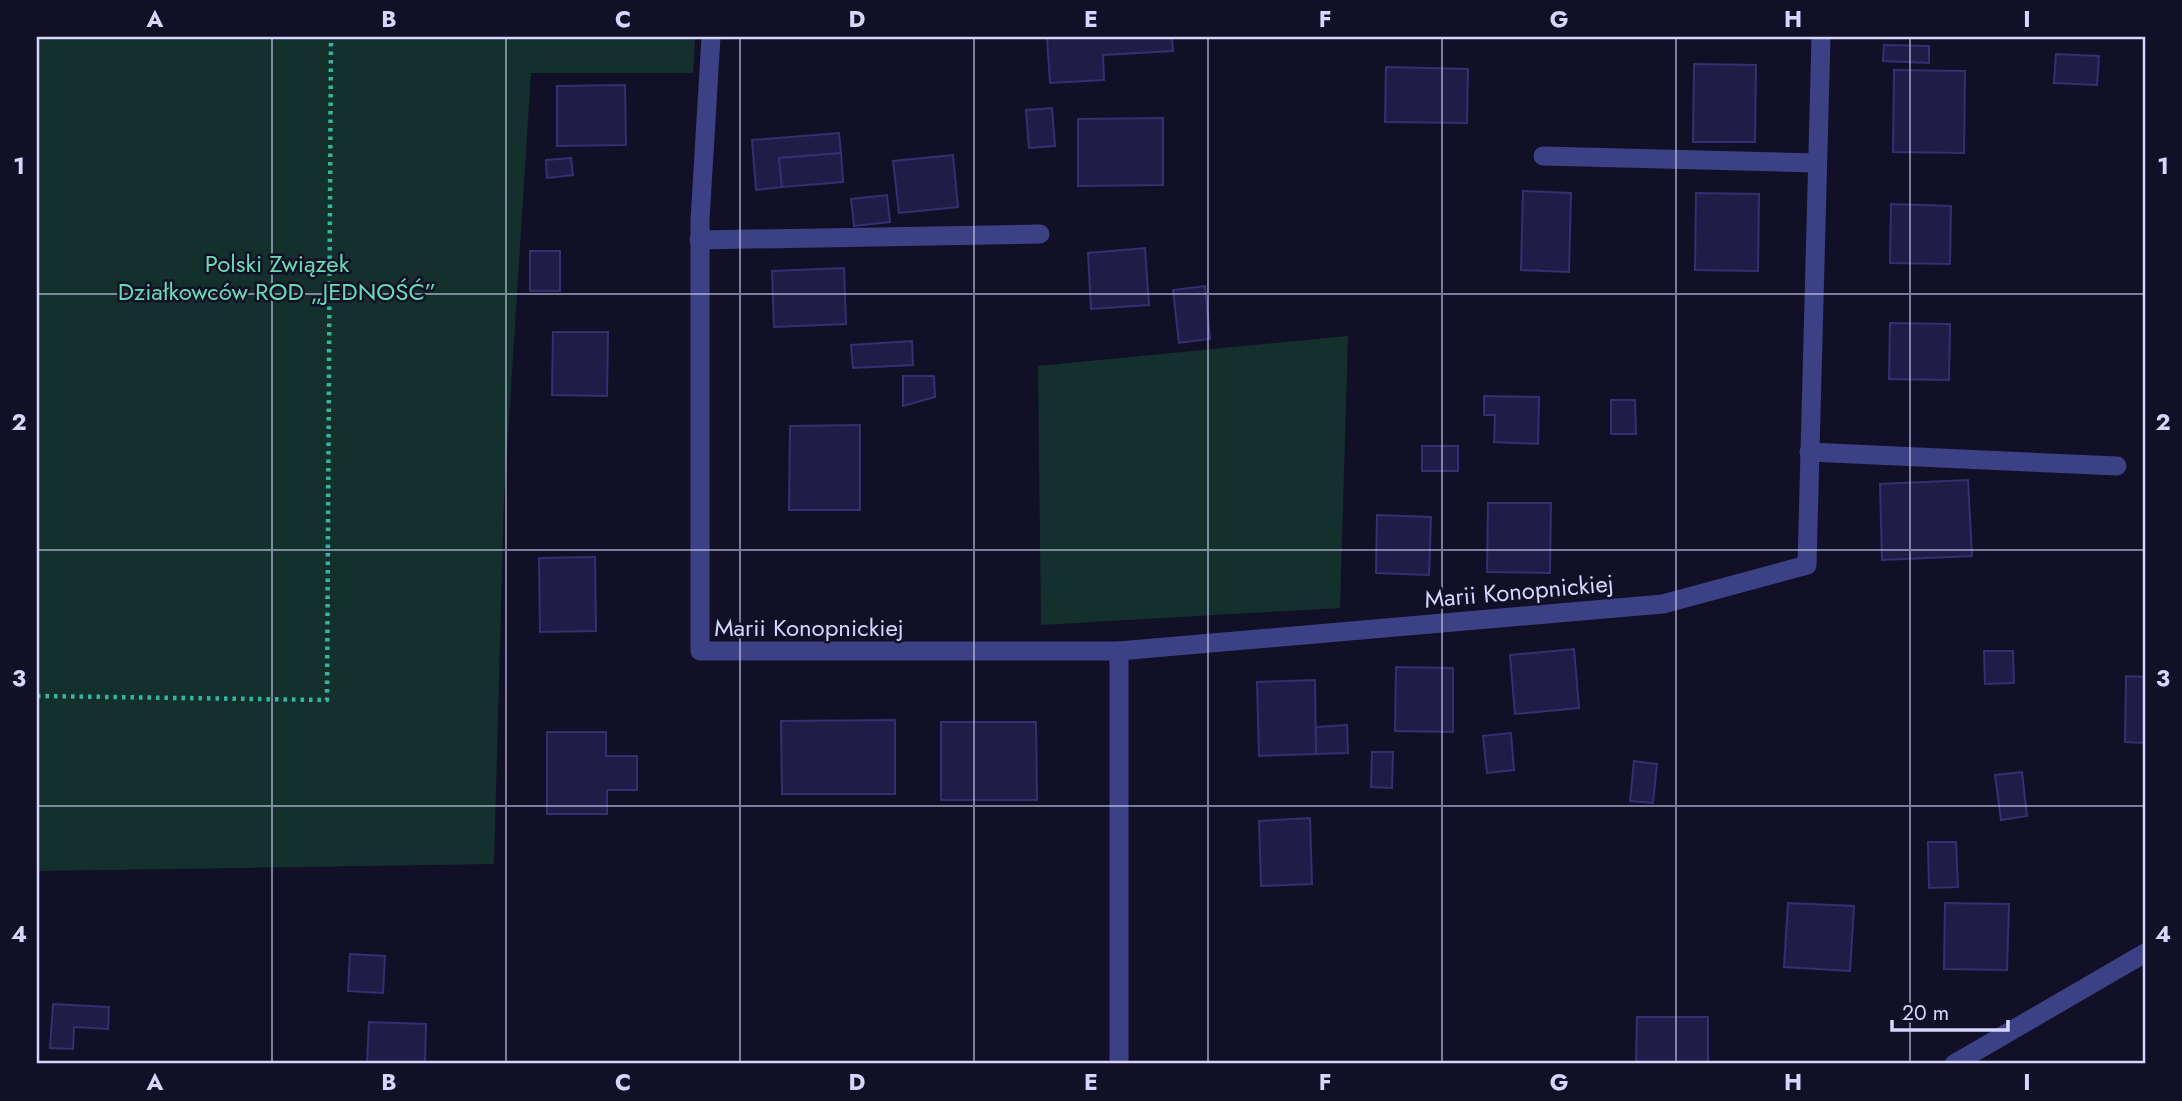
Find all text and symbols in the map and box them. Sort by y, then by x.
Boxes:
text: A [146,2,164,36]
text: B [381,2,397,36]
text: C [615,2,631,36]
text: D [849,2,866,36]
text: E [1084,2,1098,36]
text: F [1319,2,1331,36]
text: G [1550,2,1568,36]
text: H [1784,2,1802,36]
text: I [2023,2,2031,36]
text: 1 [13,149,25,183]
text: 1 [2157,149,2169,183]
park label: Polski Związek Działkowców ROD „JEDNOŚĆ” [118,246,436,309]
text: 2 [11,405,27,439]
text: 2 [2155,405,2171,439]
street label: Marii Konopnickiej [1423,565,1615,617]
street label: Marii Konopnickiej [714,610,904,645]
text: 3 [12,661,26,695]
text: 3 [2156,661,2170,695]
text: 4 [11,917,27,951]
text: 4 [2155,917,2171,951]
scale bar [1892,989,2007,1033]
text: 20 m [1902,998,1949,1028]
text: A [146,1065,164,1099]
text: B [381,1065,397,1099]
text: C [615,1065,631,1099]
text: D [849,1065,866,1099]
text: E [1084,1065,1098,1099]
text: F [1319,1065,1331,1099]
text: G [1550,1065,1568,1099]
text: H [1784,1065,1802,1099]
text: I [2023,1065,2031,1099]

